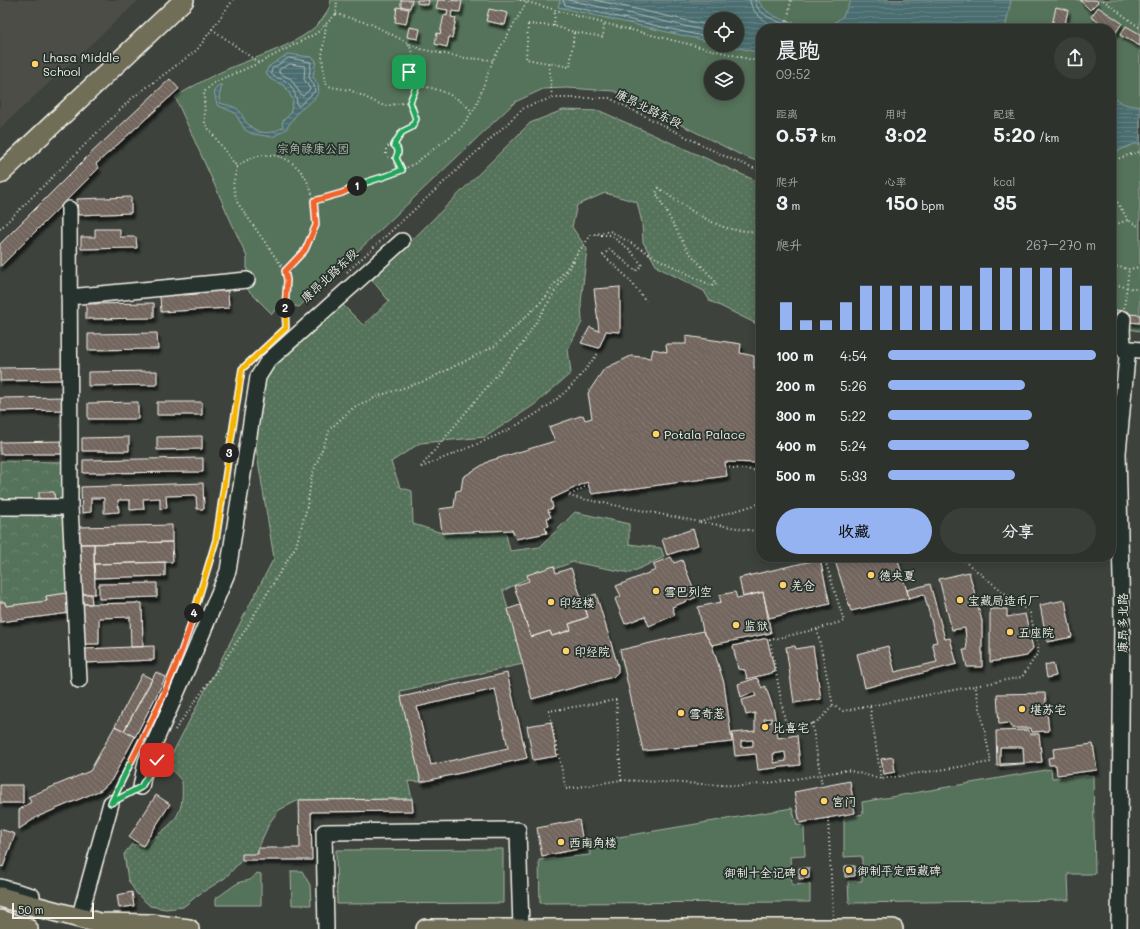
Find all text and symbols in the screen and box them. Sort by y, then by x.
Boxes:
map controls [704,12,744,100]
button: locate [704,12,744,52]
text: 晨跑 [776,35,820,64]
button: share [1054,37,1096,79]
place label: Lhasa Middle School [43,49,120,79]
pin [392,55,426,89]
marker: Lhasa Middle School [30,59,40,69]
button: layers [704,60,744,100]
icon: arrive [398,61,420,83]
text: 09:52 [776,65,811,82]
street label: 康昂北路东段 [613,85,685,131]
text: 距离 [776,106,798,121]
text: 用时 [885,106,907,121]
text: 配速 [993,106,1015,121]
text: 0.57 [776,121,818,147]
text: 3:02 [885,121,927,147]
text: 5:20 [993,121,1035,147]
text: km [818,130,836,145]
text: /km [1035,130,1059,145]
park label: 宗角禄康公园 [277,140,349,156]
text: 爬升 [776,174,798,189]
text: 心率 [885,174,907,189]
text: kcal [993,174,1015,189]
pin: 1 [347,176,367,196]
text: 1 [355,178,359,193]
text: 3 [776,189,788,215]
text: 150 [885,189,918,215]
text: 35 [993,189,1017,215]
text: m [788,198,800,213]
text: bpm [918,198,944,213]
text: 爬升 [776,236,802,253]
text: 267–270 m [1026,236,1096,253]
street label: 康昂北路东段 [297,245,361,305]
pin: 2 [275,298,295,318]
text: 2 [282,300,288,315]
text: 100 m [776,347,813,364]
text: 4:54 [840,347,867,364]
text: 200 m [776,377,815,394]
text: 5:26 [840,377,867,394]
text: 300 m [776,407,816,424]
text: 5:22 [840,407,866,424]
place label: Potala Palace [664,426,745,442]
marker: Potala Palace [651,429,661,439]
text: 400 m [776,437,816,454]
text: 5:24 [840,437,866,454]
pin: 3 [219,443,239,463]
text: 3 [226,445,232,460]
text: 500 m [776,467,815,484]
text: 5:33 [840,467,867,484]
button: 收藏 [776,508,932,554]
button: 分享 [940,508,1096,554]
place label: 德央夏 [879,567,915,583]
marker: 德央夏 [866,570,876,580]
place label: 羌仓 [791,577,815,593]
marker: 羌仓 [778,580,788,590]
place label: 雪巴列空 [664,583,712,599]
marker: 雪巴列空 [651,586,661,596]
place label: 宝藏局造币厂 [968,592,1040,608]
street label: 康昂多北路 [1114,593,1130,653]
place label: 印经楼 [559,594,595,610]
marker: 宝藏局造币厂 [955,595,965,605]
marker: 印经楼 [546,597,556,607]
pin: 4 [184,603,204,623]
text: 4 [191,605,197,620]
place label: 监狱 [744,617,768,633]
marker: 监狱 [731,620,741,630]
place label: 五座院 [1018,624,1054,640]
marker: 五座院 [1005,627,1015,637]
place label: 印经院 [574,643,610,659]
marker: 印经院 [561,646,571,656]
place label: 堪苏宅 [1030,701,1066,717]
marker: 堪苏宅 [1017,704,1027,714]
place label: 雪奇惹 [689,705,725,721]
marker: 雪奇惹 [676,708,686,718]
place label: 比喜宅 [773,719,809,735]
marker: 比喜宅 [760,722,770,732]
pin [140,743,174,777]
icon: check [146,749,168,771]
place label: 宫门 [832,793,856,809]
marker: 宫门 [819,796,829,806]
place label: 西南角楼 [569,834,617,850]
marker: 西南角楼 [556,837,566,847]
place label: 御制平定西藏碑 [857,862,941,878]
place label: 御制十全记碑 [724,864,796,880]
marker: 御制平定西藏碑 [844,865,854,875]
marker: 御制十全记碑 [799,867,809,877]
scale bar [12,901,94,920]
text: 50 m [18,902,44,917]

